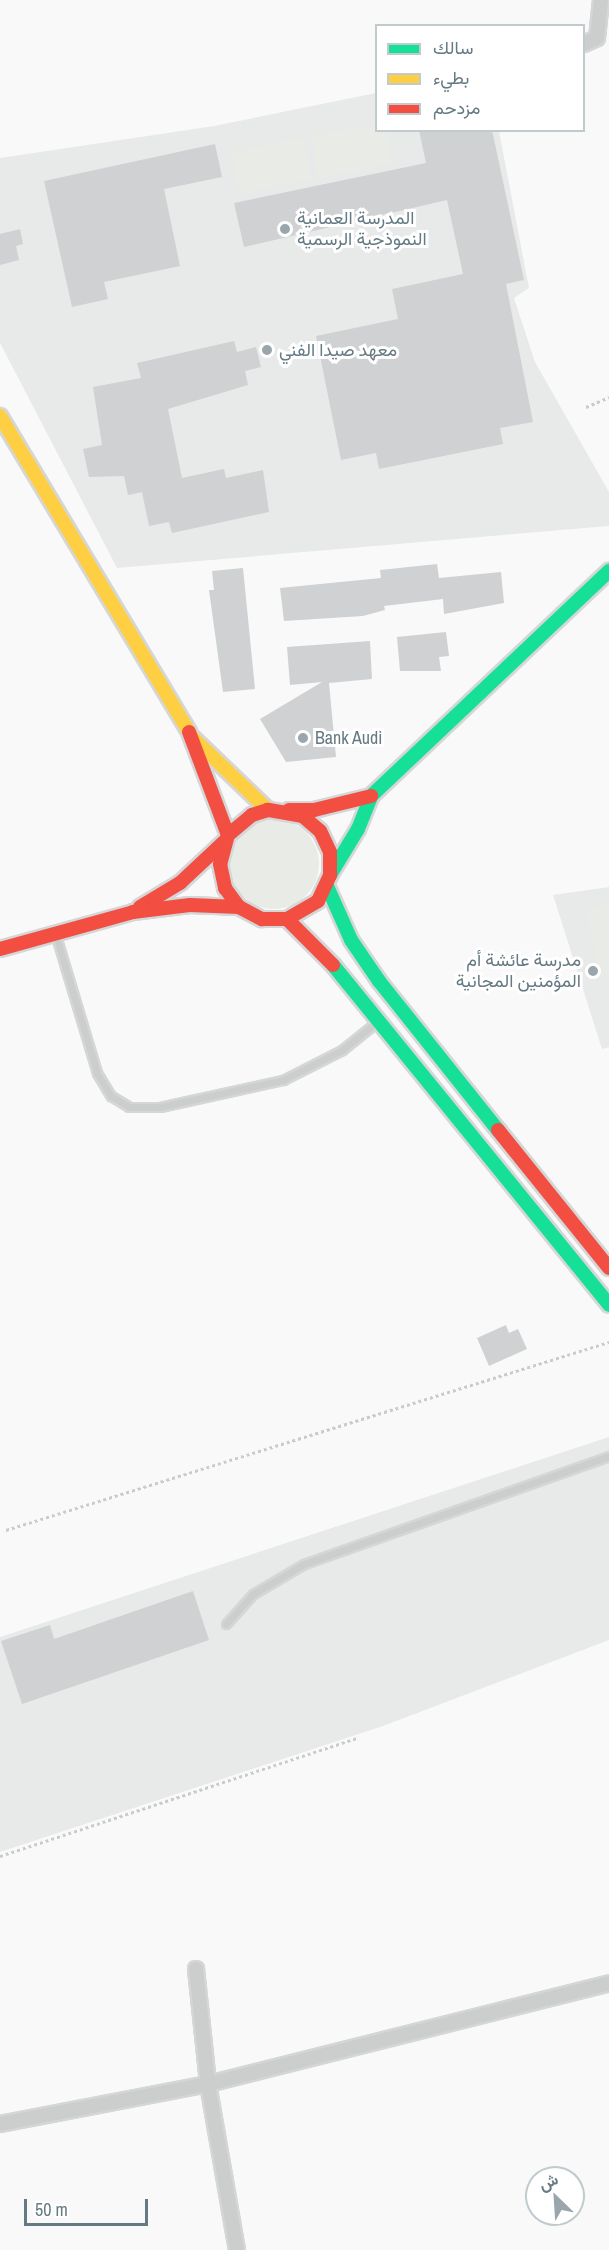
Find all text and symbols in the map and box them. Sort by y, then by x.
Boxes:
legend [375,24,585,132]
text: سالك [433,35,473,60]
text: بطيء [433,65,469,90]
text: مزدحم [433,95,480,120]
place label: المدرسة العمانية النموذجية الرسمية [297,208,427,250]
marker: المدرسة العمانية النموذجية الرسمية [278,222,292,236]
place label: معهد صيدا الفني [279,339,397,361]
marker: معهد صيدا الفني [260,343,274,357]
place label: Bank Audi [315,727,383,749]
marker: Bank Audi [296,731,310,745]
place label: مدرسة عائشة أم المؤمنين المجانية [456,950,581,992]
marker: مدرسة عائشة أم المؤمنين المجانية [586,964,600,978]
north arrow [525,2166,585,2226]
text: ش [535,2167,562,2196]
scale bar [27,2187,152,2225]
text: 50 m [35,2197,68,2222]

